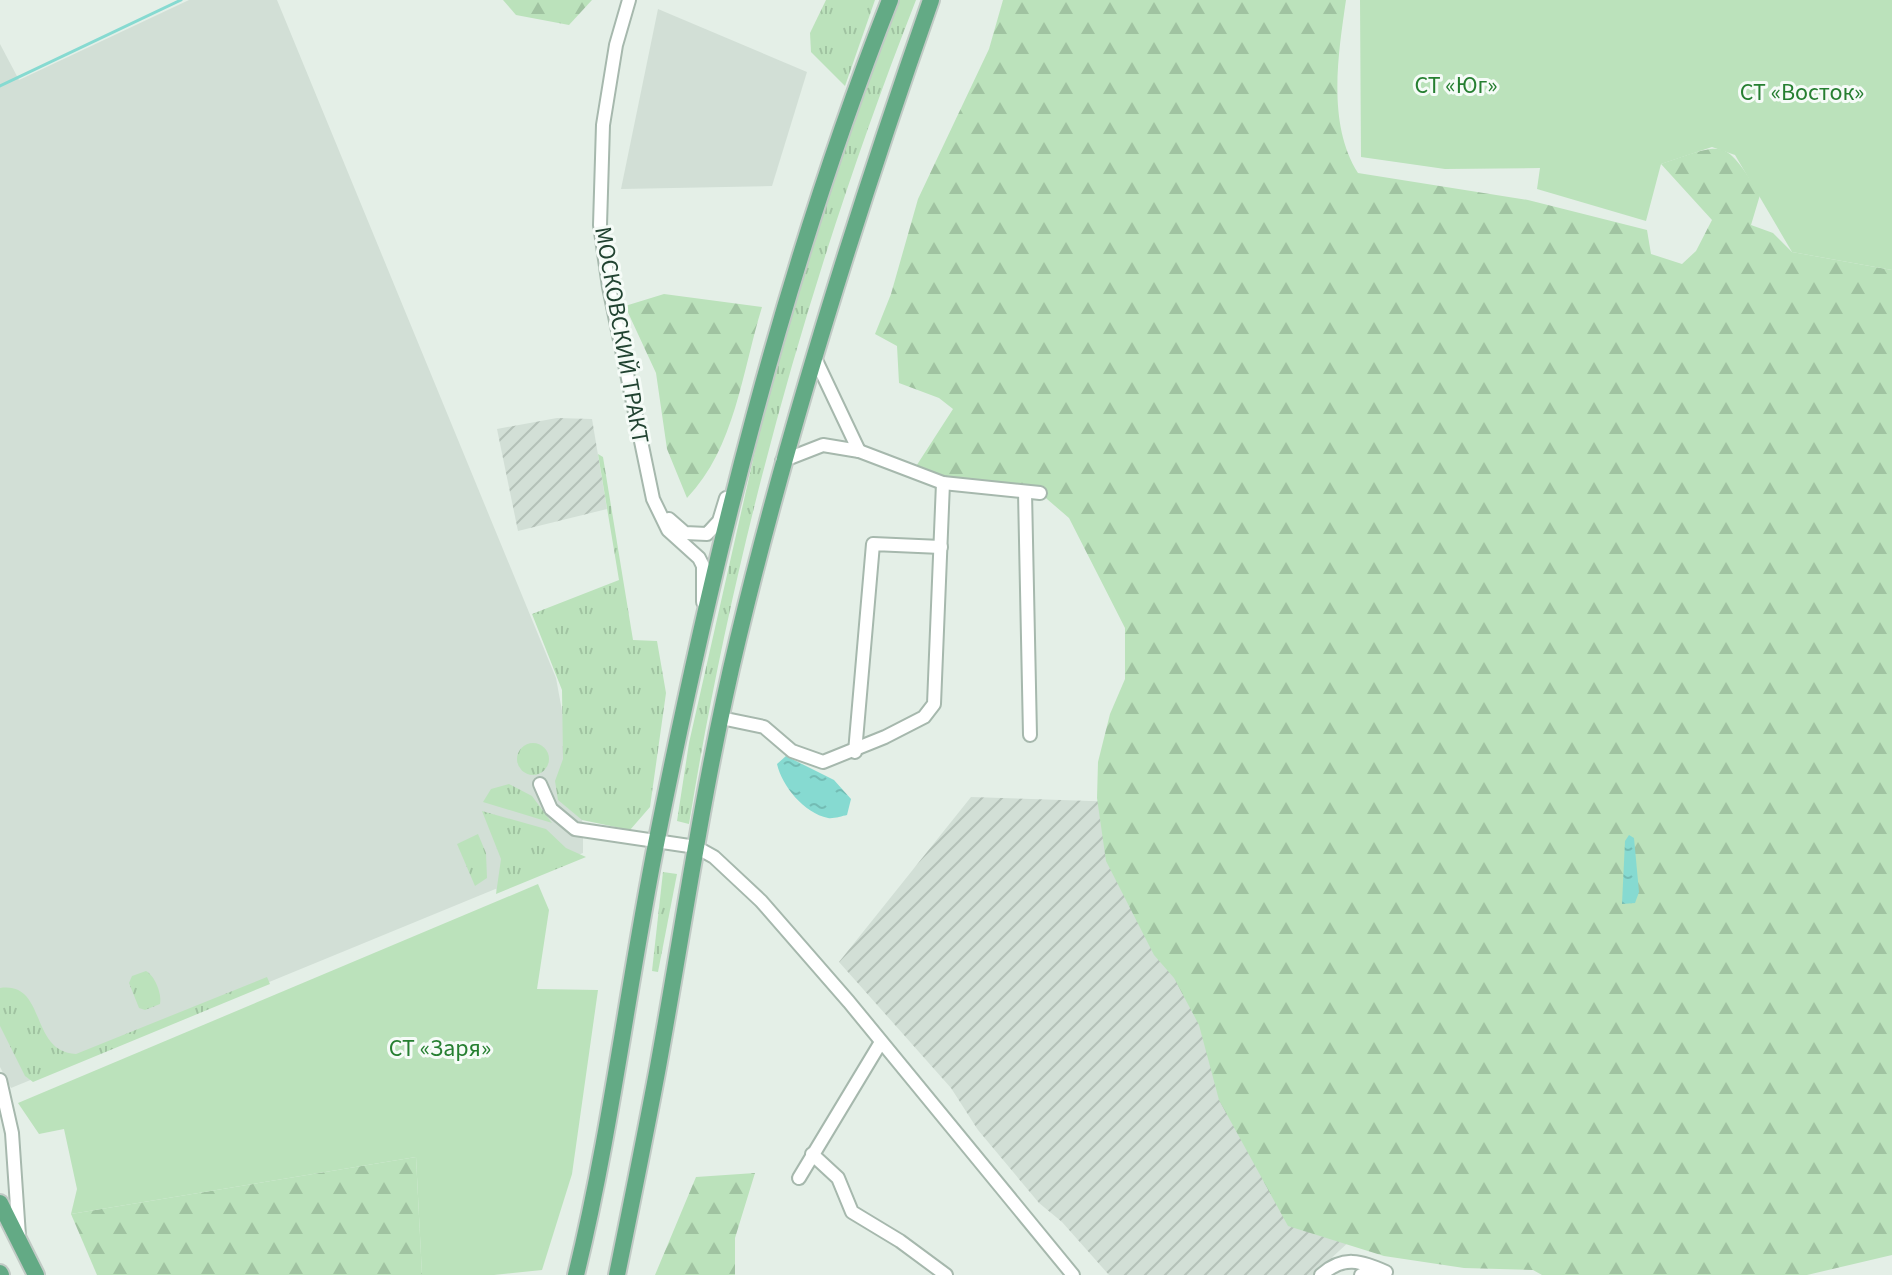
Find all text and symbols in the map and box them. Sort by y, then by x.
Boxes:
park label: СТ «Юг» [1414,68,1498,103]
park label: СТ «Восток» [1740,75,1864,110]
street label: МОСКОВСКИЙ ТРАКТ [585,224,658,446]
park label: СТ «Заря» [389,1031,491,1066]

